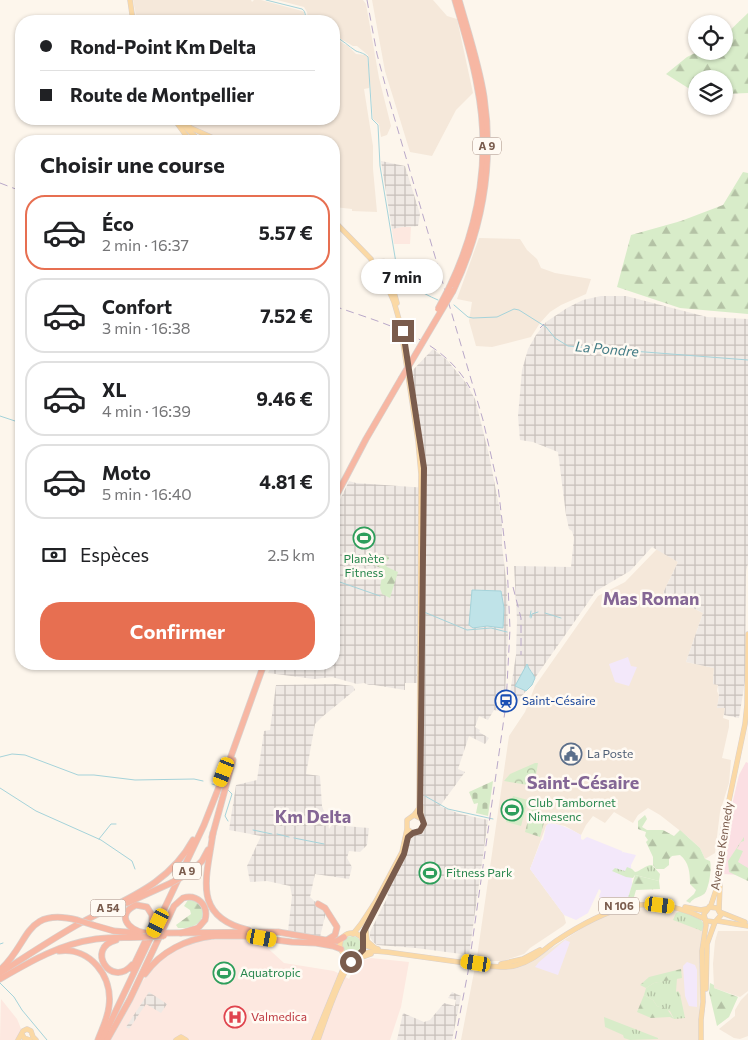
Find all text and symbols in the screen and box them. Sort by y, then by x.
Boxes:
map controls [688,15,733,115]
button: locate [688,15,733,60]
text: Rond-Point Km Delta [70,35,256,58]
button: layers [688,70,733,115]
text: Route de Montpellier [70,83,254,106]
road number: A 9 [473,138,501,154]
text: Choisir une course [40,151,225,178]
icon: car [42,210,87,255]
text: Éco [102,212,134,235]
text: 5.57 € [259,221,313,244]
text: 2 min · 16:37 [102,235,189,254]
callout: 7 min [362,258,444,294]
text: 7 min [382,267,422,286]
icon: car [42,293,87,338]
text: Confort [102,295,172,318]
text: 7.52 € [260,304,313,327]
text: 3 min · 16:38 [102,318,191,337]
route end [392,320,414,342]
water label: La Pondre [575,337,640,360]
icon: car [42,376,87,421]
text: XL [102,378,127,401]
text: 9.46 € [256,387,313,410]
text: 4 min · 16:39 [102,401,191,420]
icon: car [42,459,87,504]
text: Moto [102,461,151,484]
text: 4.81 € [259,470,313,493]
text: 5 min · 16:40 [102,484,192,503]
sports icon: Planète Fitness [352,526,376,550]
icon: cash [40,541,68,569]
text: Espèces [80,543,149,566]
text: 2.5 km [267,545,315,564]
place label: Planète Fitness [343,551,385,579]
district label: Mas Roman [603,587,699,609]
button: Confirmer [40,602,315,660]
station icon: Saint-Césaire [494,689,518,713]
place label: Saint-Césaire [522,693,596,707]
public building icon: La Poste [559,742,583,766]
place label: La Poste [587,746,633,760]
car [211,755,236,789]
district label: Saint-Césaire [527,771,639,793]
place label: Club Tambornet Nimesenc [528,795,616,823]
sports icon: Club Tambornet Nimesenc [500,798,524,822]
street label: Avenue Kennedy [707,801,735,891]
district label: Km Delta [275,805,351,827]
sports icon: Fitness Park [418,861,442,885]
road number: A 9 [173,862,201,879]
place label: Fitness Park [446,865,513,879]
car [644,896,675,914]
road number: N 106 [599,898,639,914]
road number: A 54 [90,900,126,916]
car [144,906,171,940]
car [245,928,278,948]
route start [340,951,362,973]
car [460,953,491,973]
sports icon: Aquatropic [212,961,236,985]
place label: Aquatropic [240,965,301,979]
hospital icon: Valmedica [223,1005,247,1029]
place label: Valmedica [251,1009,307,1023]

